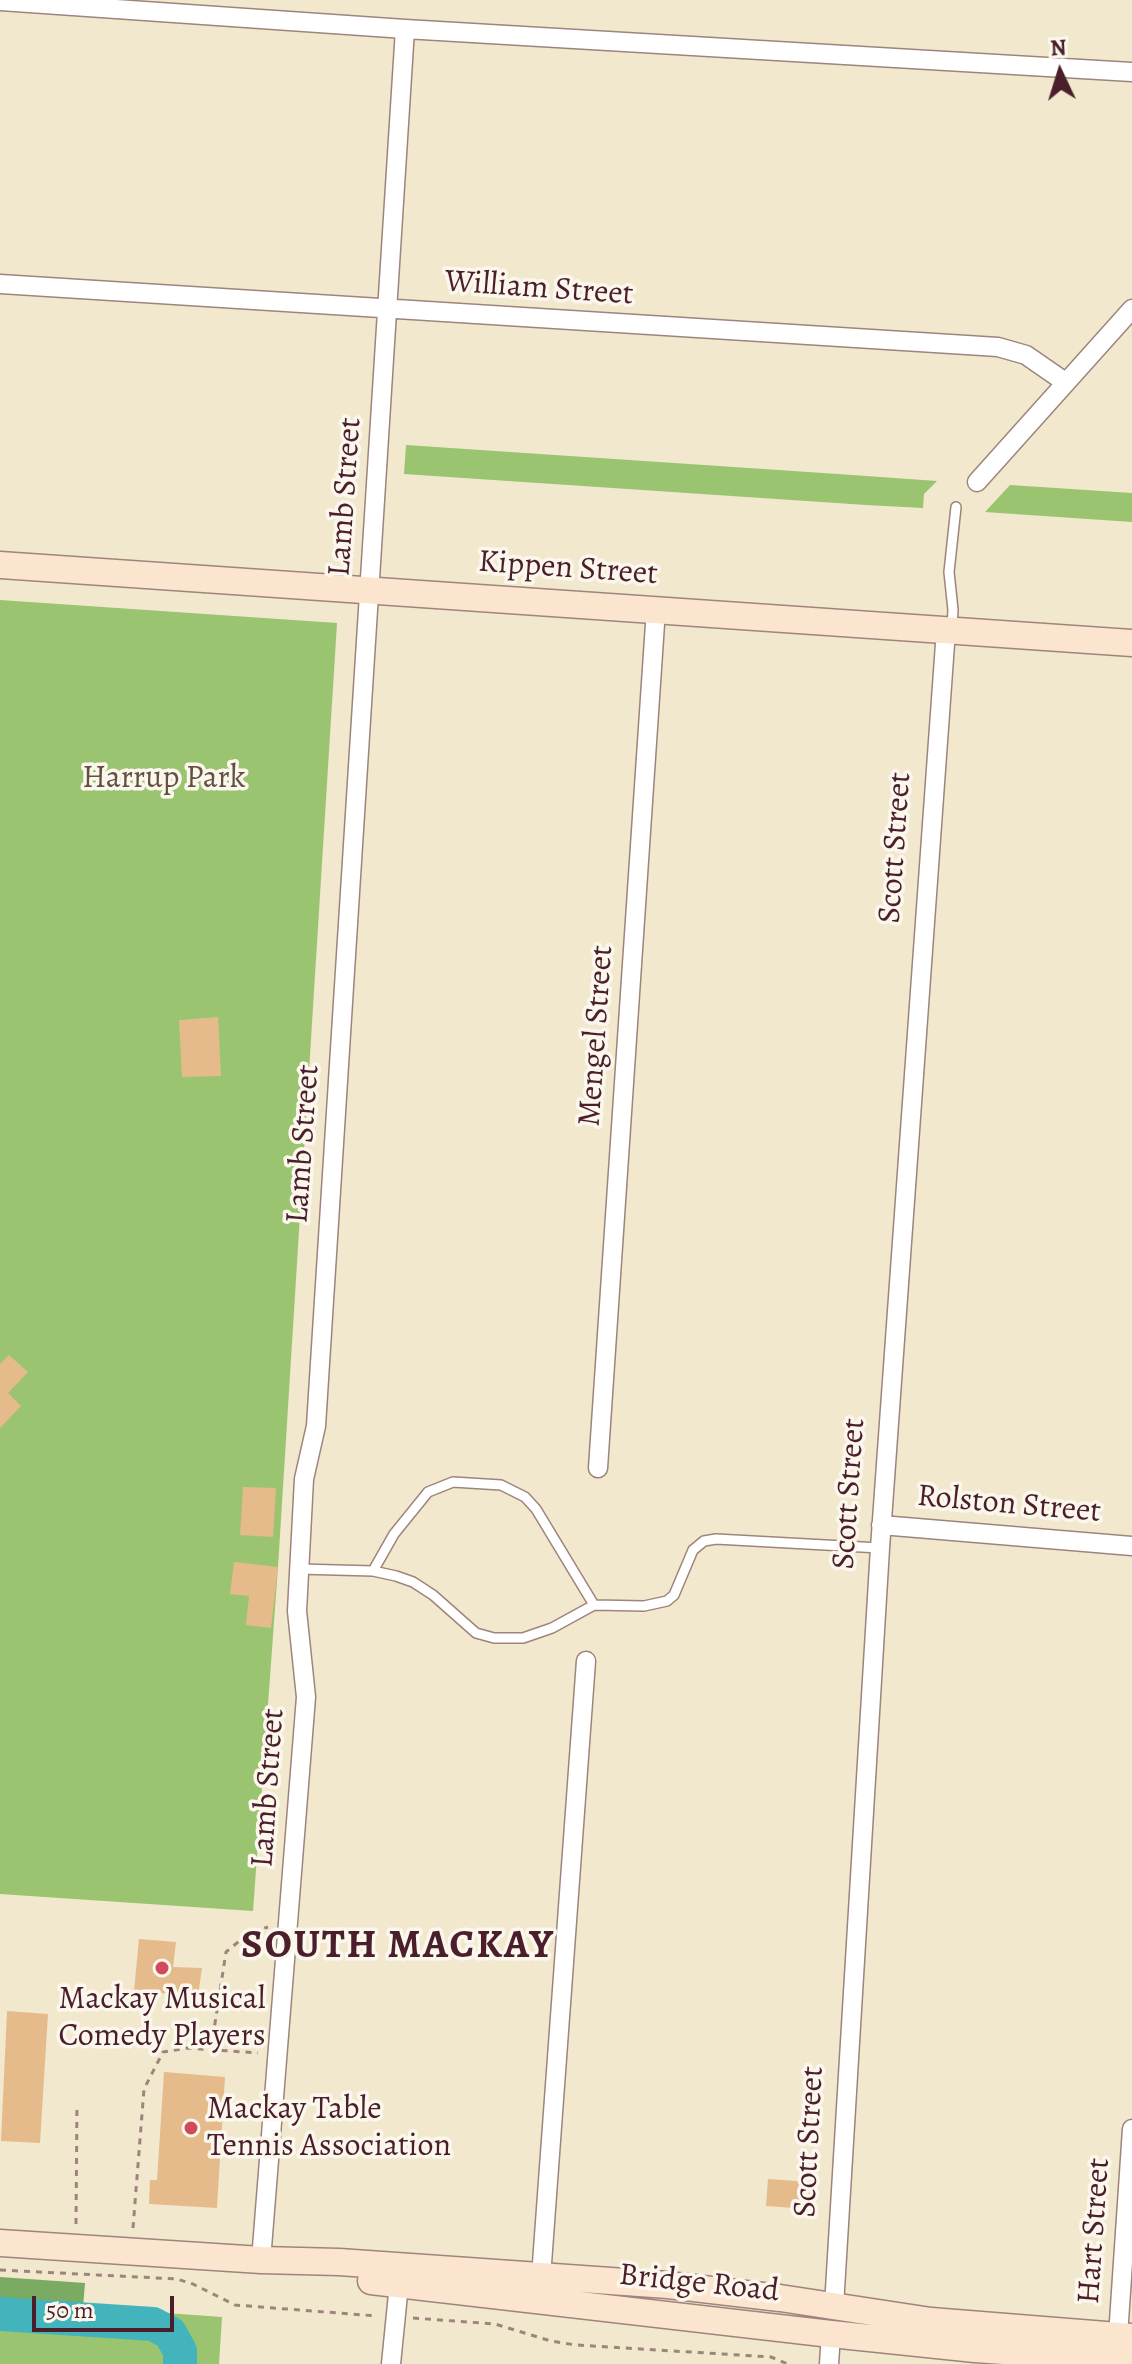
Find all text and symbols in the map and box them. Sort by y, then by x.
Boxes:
north arrow [1020,32,1100,112]
text: N [1049,33,1067,64]
street label: William Street [444,263,634,315]
street label: Lamb Street [321,416,371,578]
street label: Kippen Street [477,544,659,594]
park label: Harrup Park [82,760,246,798]
street label: Scott Street [872,771,920,925]
street label: Mengel Street [572,944,622,1128]
street label: Lamb Street [279,1063,329,1225]
street label: Scott Street [826,1417,874,1571]
street label: Rolston Street [916,1478,1102,1532]
street label: Lamb Street [244,1707,294,1869]
district label: SOUTH MACKAY [241,1923,555,1971]
marker: Mackay Musical Comedy Players [153,1959,171,1977]
place label: Mackay Musical Comedy Players [58,1981,266,2056]
street label: Scott Street [787,2065,833,2219]
place label: Mackay Table Tennis Association [207,2091,451,2166]
marker: Mackay Table Tennis Association [182,2119,200,2137]
street label: Hart Street [1071,2157,1119,2305]
street label: Bridge Road [617,2257,781,2311]
scale bar [36,2280,178,2330]
text: 50 m [46,2294,94,2326]

